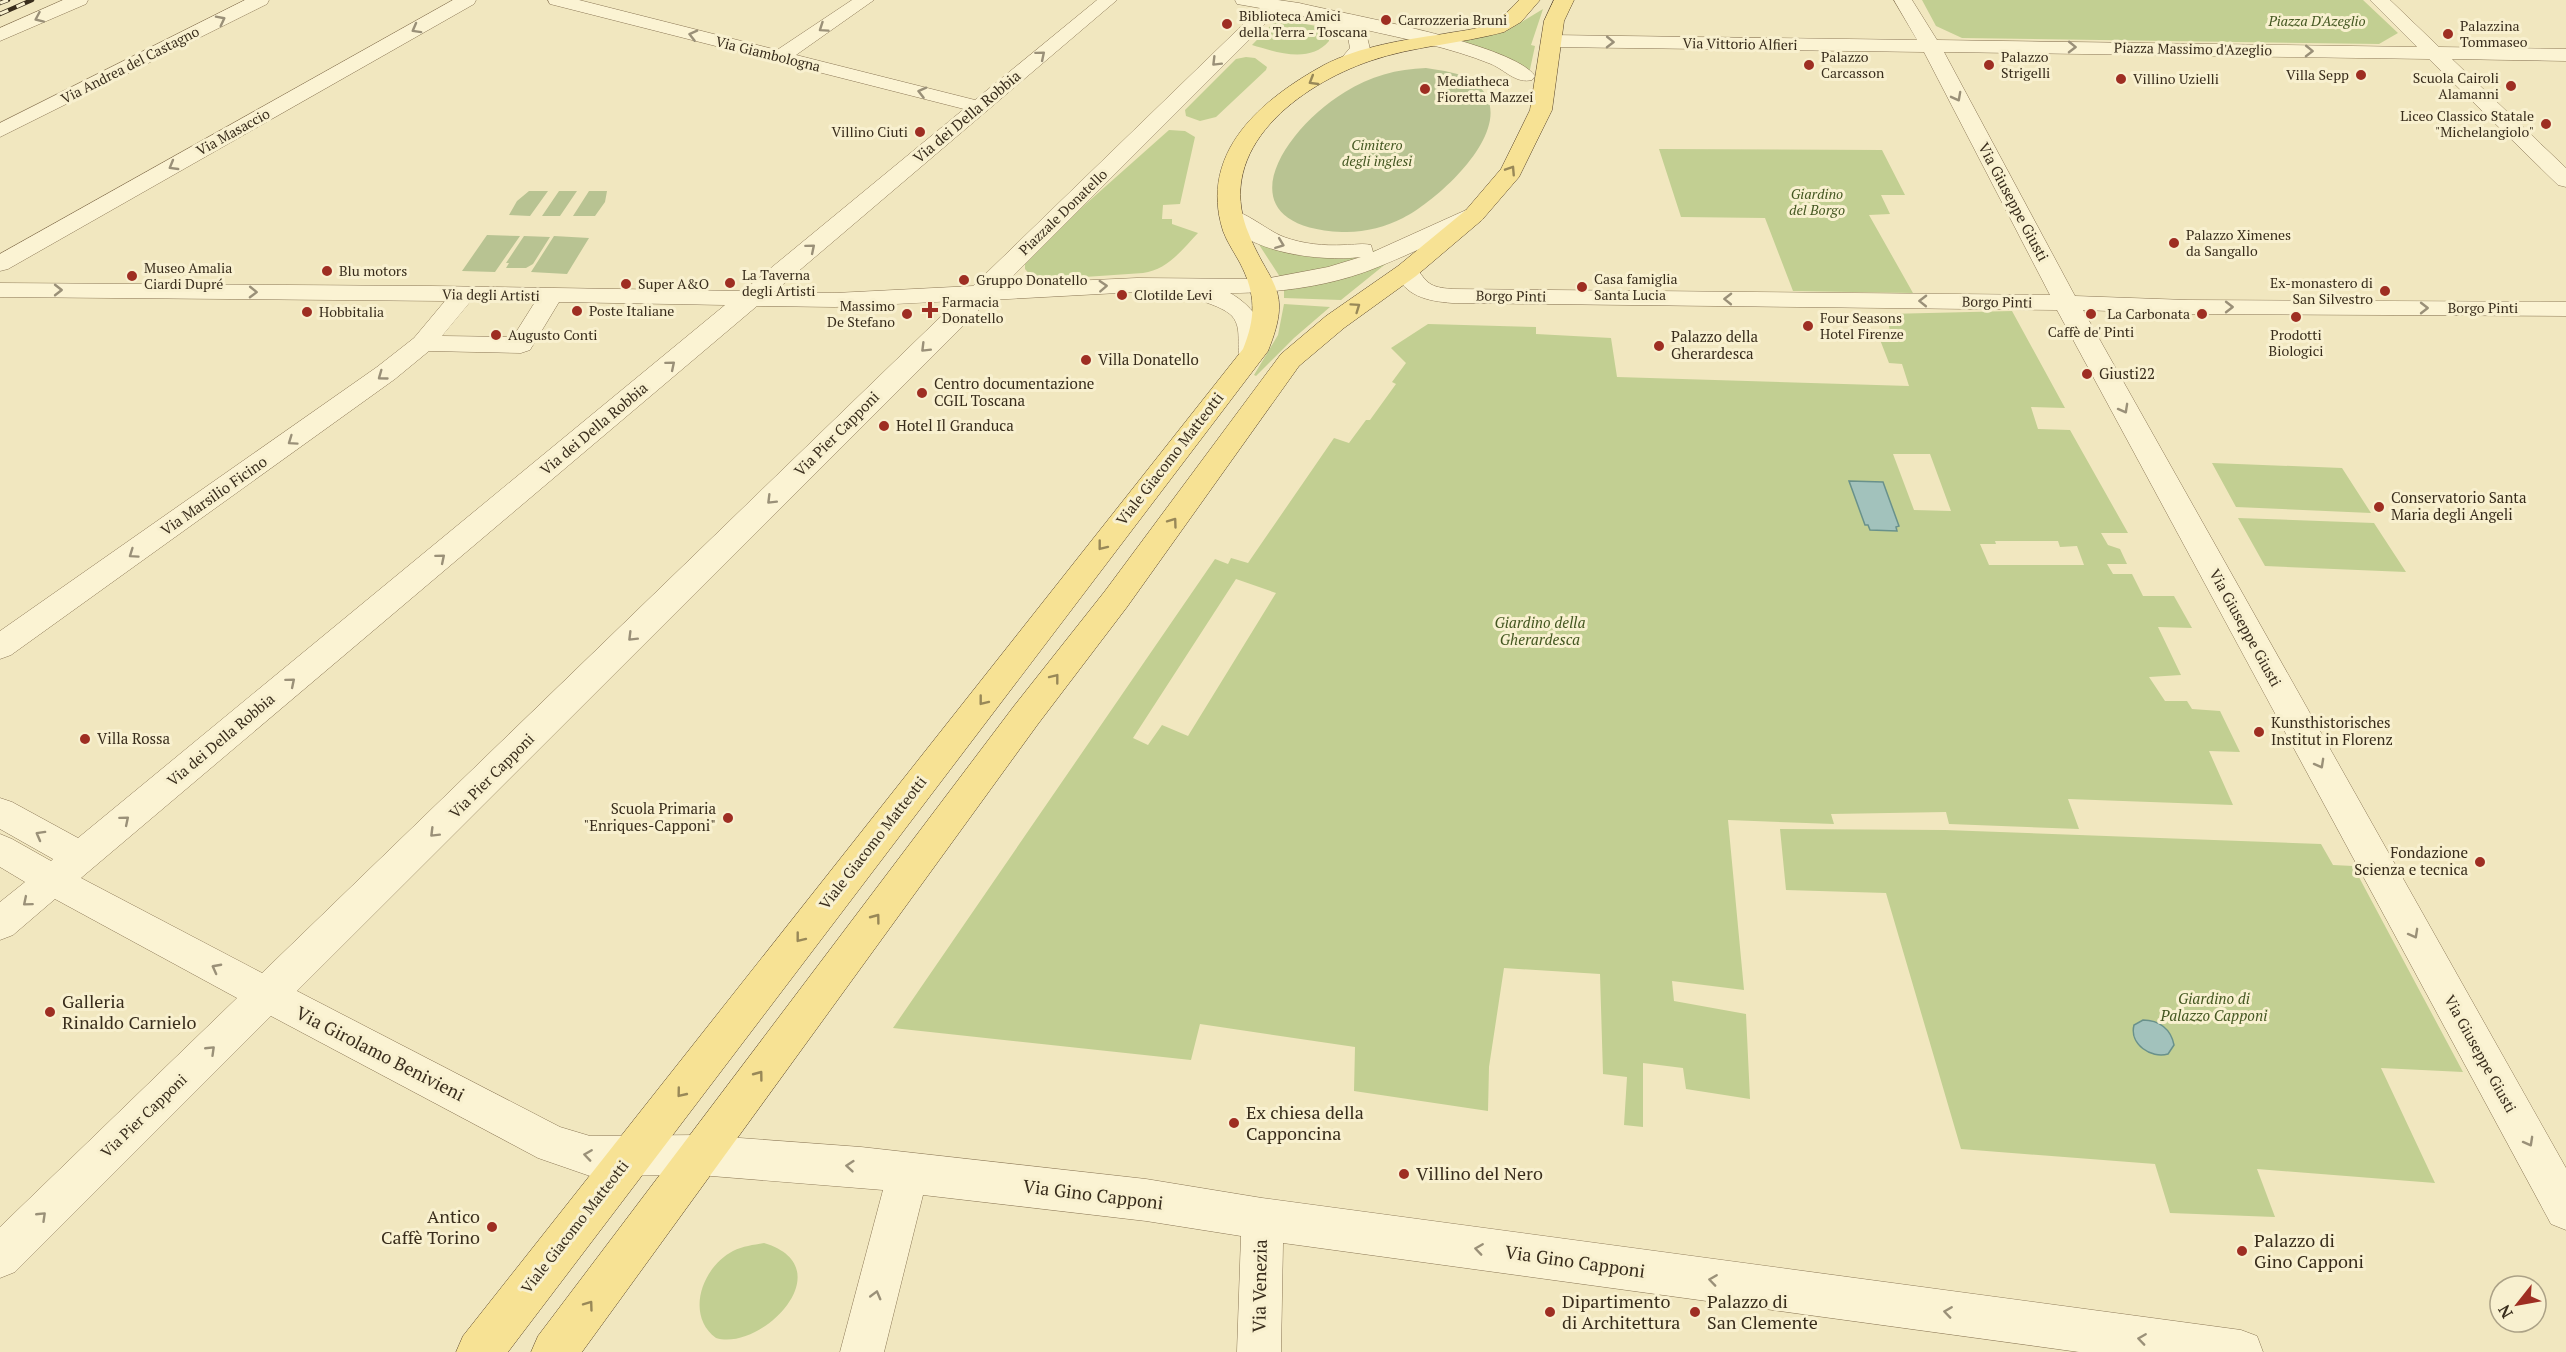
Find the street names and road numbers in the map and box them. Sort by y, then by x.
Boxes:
street label: Via Andrea del Castagno [57,21,202,108]
street label: Via Giambologna [714,31,822,76]
street label: Via Vittorio Alfieri [1682,33,1798,54]
street label: Piazza Massimo d'Azeglio [2114,38,2272,59]
street label: Via dei Della Robbia [908,65,1025,167]
street label: Via Masaccio [193,103,273,160]
street label: Via Giuseppe Giusti [1974,139,2054,264]
street label: Piazzale Donatello [1014,164,1111,259]
street label: Via degli Artisti [442,284,540,305]
street label: Borgo Pinti [1476,285,1546,306]
street label: Borgo Pinti [1962,291,2032,312]
street label: Borgo Pinti [2448,298,2518,317]
street label: Via dei Della Robbia [535,377,652,479]
street label: Via Pier Capponi [790,387,883,480]
street label: Viale Giacomo Matteotti [1111,388,1227,529]
street label: Via Marsilio Ficino [156,451,271,539]
street label: Via Giuseppe Giusti [2205,565,2287,690]
street label: Via dei Della Robbia [162,688,279,790]
street label: Via Pier Capponi [445,729,538,822]
street label: Viale Giacomo Matteotti [814,772,930,913]
street label: Via Giuseppe Giusti [2440,991,2522,1116]
street label: Via Girolamo Benivieni [292,1000,469,1106]
street label: Via Pier Capponi [96,1069,191,1161]
street label: Viale Giacomo Matteotti [516,1156,632,1297]
street label: Via Gino Capponi [1022,1173,1165,1215]
street label: Via Venezia [1246,1239,1272,1333]
street label: Via Gino Capponi [1504,1239,1647,1283]

